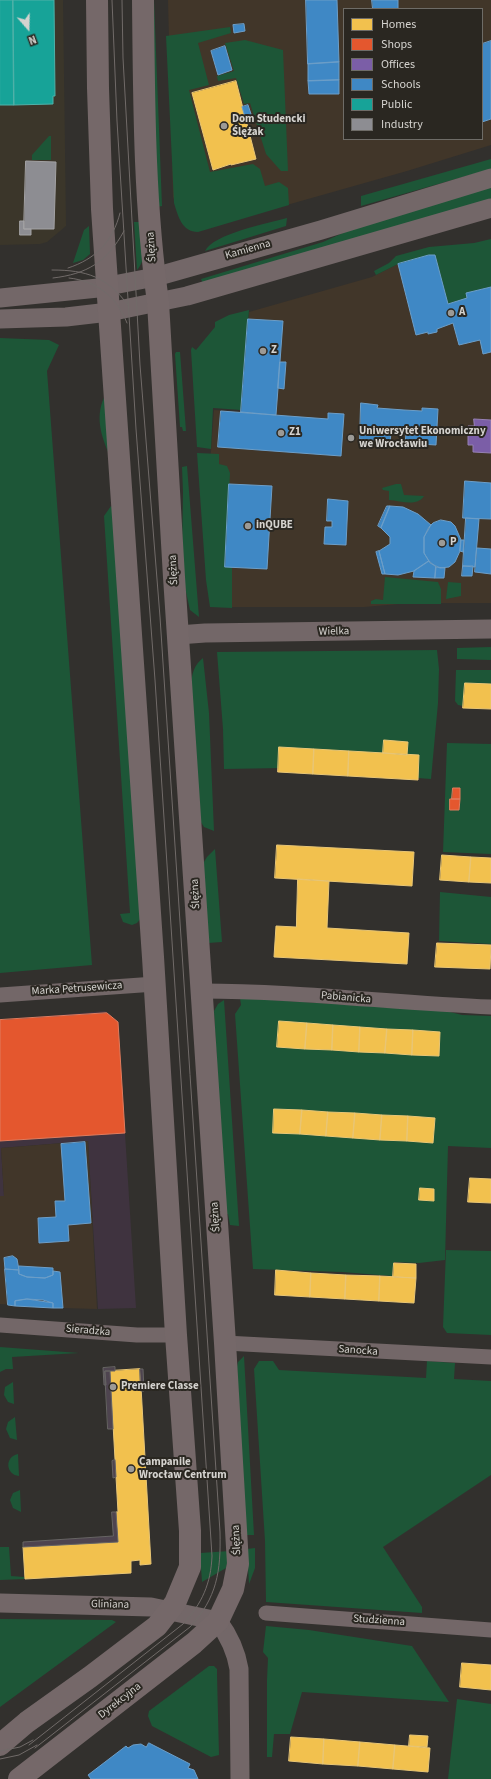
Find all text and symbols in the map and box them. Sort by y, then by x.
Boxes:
north arrow [8,8,48,48]
legend [343,8,483,140]
text: Homes [381,16,416,33]
text: N [26,31,38,48]
text: Shops [381,36,412,53]
text: Offices [381,56,415,73]
text: Schools [381,76,421,93]
text: Public [381,96,412,113]
place label: Dom Studencki Ślężak [232,113,305,139]
text: Industry [381,116,423,133]
marker: Dom Studencki Ślężak [219,121,229,131]
street label: Ślężna [144,231,160,263]
street label: Kamienna [224,237,272,263]
place label: A [459,306,465,320]
marker: A [446,308,456,318]
place label: Z [271,344,277,358]
marker: Z [258,346,268,356]
place label: Uniwersytet Ekonomiczny we Wrocławiu [359,425,486,451]
place label: Z1 [289,426,301,440]
marker: Z1 [276,428,286,438]
marker: Uniwersytet Ekonomiczny we Wrocławiu [346,433,356,443]
place label: inQUBE [256,519,293,533]
marker: inQUBE [243,521,253,531]
place label: P [450,536,457,550]
marker: P [437,538,447,548]
street label: Ślężna [167,554,181,586]
street label: Wielka [319,625,349,639]
street label: Ślężna [189,878,203,910]
street label: Marka Petrusewicza [31,979,123,999]
street label: Pabianicka [320,989,372,1007]
street label: Ślężna [208,1201,224,1233]
street label: Sieradzka [65,1322,111,1340]
street label: Sanocka [338,1343,378,1359]
place label: Premiere Classe [121,1380,199,1394]
marker: Premiere Classe [108,1382,118,1392]
place label: Campanile Wrocław Centrum [139,1456,227,1482]
marker: Campanile Wrocław Centrum [126,1464,136,1474]
street label: Ślężna [230,1524,244,1556]
street label: Gliniana [91,1598,129,1612]
street label: Studzienna [353,1613,405,1629]
street label: Dyrekcyjna [96,1680,144,1722]

